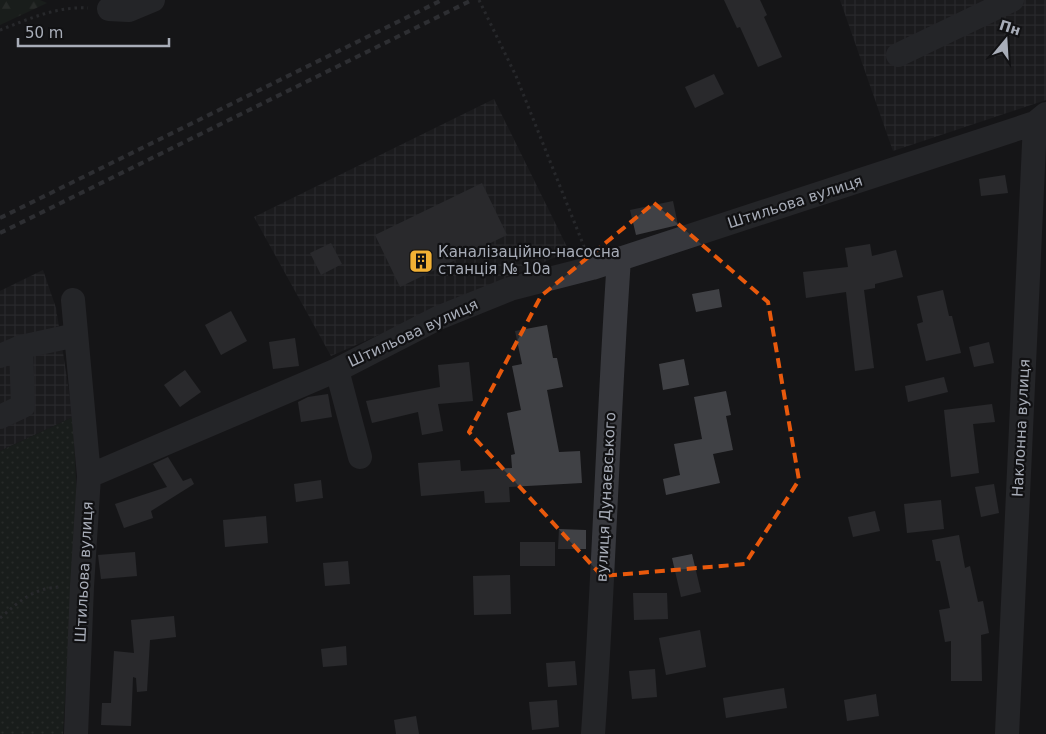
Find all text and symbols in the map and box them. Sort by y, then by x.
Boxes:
scale bar [18,15,169,47]
north arrow [981,15,1031,65]
text: Пн [997,17,1023,39]
text: 50 m [25,24,63,42]
street label: Штильова вулиця [725,172,865,232]
place label: Каналізаційно-насосна станція № 10а [438,243,620,278]
building icon: Каналізаційно-насосна станція № 10а [408,248,434,274]
street label: Штильова вулиця [345,295,481,371]
street label: Наклонна вулиця [1008,359,1034,497]
street label: вулиця Дунаєвського [593,412,619,582]
street label: Штильова вулиця [71,501,97,643]

